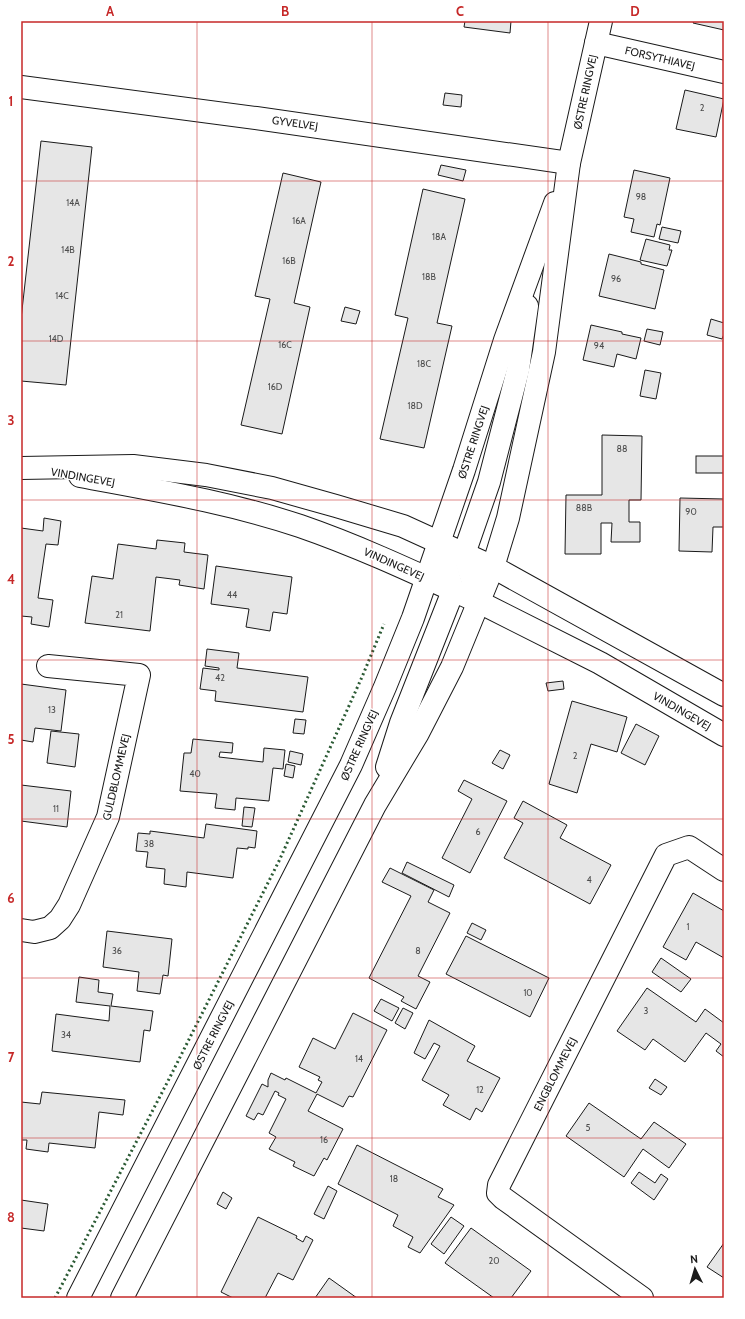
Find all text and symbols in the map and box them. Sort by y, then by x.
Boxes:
text: A [106,3,115,19]
text: B [281,3,289,19]
text: C [456,3,464,19]
text: D [630,3,640,19]
street label: FORSYTHIAVEJ [623,43,697,73]
street label: ØSTRE RINGVEJ [570,53,600,131]
text: 1 [9,93,13,109]
house number: 2 [700,102,705,113]
street label: GYVELVEJ [271,113,319,133]
house number: 98 [636,191,646,202]
house number: 14A [66,197,80,208]
house number: 16A [292,215,306,226]
house number: 18A [432,231,446,242]
house number: 14B [61,244,75,255]
text: 2 [8,253,15,269]
house number: 16B [282,255,296,266]
house number: 18B [422,271,437,282]
house number: 96 [611,273,621,284]
house number: 14C [55,290,69,301]
house number: 14D [49,333,64,344]
house number: 16C [278,339,292,350]
house number: 94 [594,340,604,351]
house number: 18C [417,358,431,369]
house number: 16D [268,381,283,392]
house number: 18D [408,400,423,411]
street label: ØSTRE RINGVEJ [455,404,491,480]
text: 3 [7,412,15,428]
house number: 88 [617,443,627,454]
street label: VINDINGEVEJ [50,464,116,490]
house number: 88B [576,502,593,513]
house number: 90 [685,506,697,517]
street label: VINDINGEVEJ [362,544,426,584]
text: 4 [7,571,15,587]
house number: 44 [227,589,237,600]
house number: 21 [115,609,123,620]
house number: 42 [215,672,225,683]
street label: VINDINGEVEJ [650,689,714,733]
house number: 13 [48,704,56,715]
street label: ØSTRE RINGVEJ [337,707,381,783]
text: 5 [8,731,15,747]
street label: GULDBLOMMEVEJ [99,732,133,822]
house number: 2 [573,750,578,761]
house number: 40 [189,768,201,779]
house number: 11 [53,803,59,814]
house number: 6 [475,826,481,837]
house number: 38 [144,838,154,849]
house number: 4 [586,874,592,885]
text: 6 [7,890,15,906]
house number: 1 [687,921,690,932]
house number: 36 [112,945,122,956]
house number: 8 [415,945,421,956]
house number: 10 [523,987,533,998]
street label: ØSTRE RINGVEJ [189,998,237,1072]
house number: 3 [644,1005,649,1016]
house number: 34 [61,1029,71,1040]
street label: ENGBLOMMEVEJ [530,1035,580,1113]
text: 7 [8,1049,15,1065]
house number: 14 [355,1053,363,1064]
house number: 12 [476,1084,484,1095]
house number: 5 [586,1122,591,1133]
house number: 16 [320,1134,328,1145]
house number: 18 [390,1173,398,1184]
text: 8 [7,1209,15,1225]
north arrow [675,1249,715,1289]
text: N [690,1252,699,1266]
house number: 20 [489,1255,500,1266]

